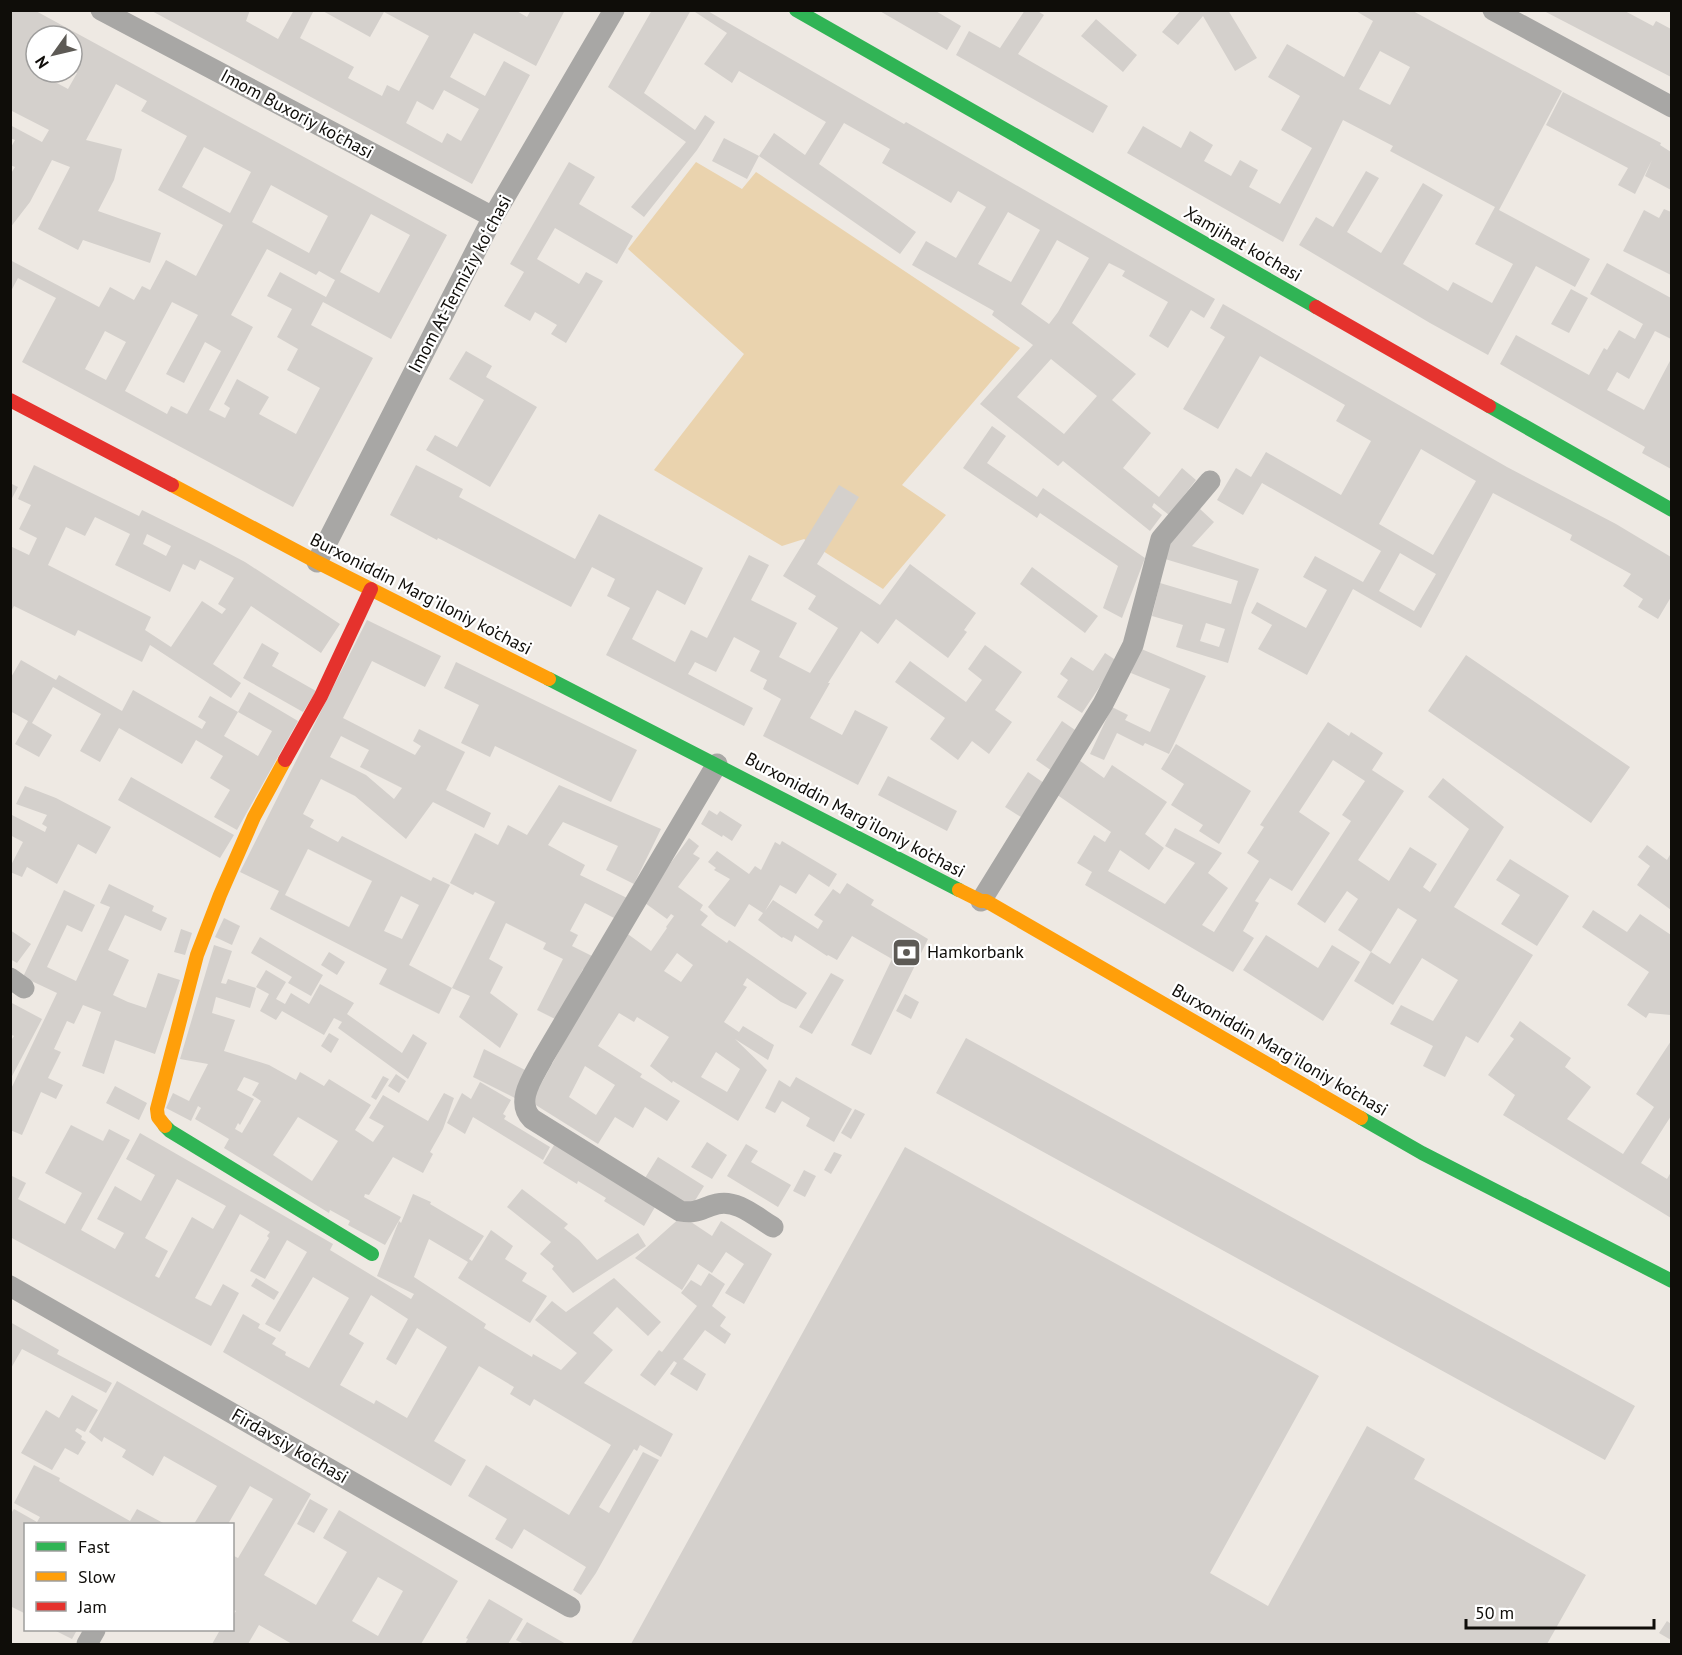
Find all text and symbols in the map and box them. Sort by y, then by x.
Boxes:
north arrow [24,24,84,84]
text: N [30,52,53,72]
street label: Imom Buxoriy ko'chasi [217,64,378,164]
street label: Imom At-Termiziy koʻchasi [403,191,516,377]
street label: Xamjihat ko'chasi [1180,201,1306,287]
street label: Burxoniddin Marg’iloniy ko’chasi [307,528,536,660]
street label: Burxoniddin Marg’iloniy ko’chasi [741,747,969,882]
bank icon: Hamkorbank [890,936,922,968]
place label: Hamkorbank [927,940,1024,963]
street label: Burxoniddin Marg’iloniy ko’chasi [1168,978,1392,1121]
street label: Firdavsiy ko'chasi [228,1403,353,1488]
legend [24,1523,234,1631]
text: Fast [78,1535,110,1558]
text: Slow [78,1565,116,1588]
scale bar [1466,1592,1654,1630]
text: Jam [77,1595,107,1618]
text: 50 m [1475,1601,1514,1624]

